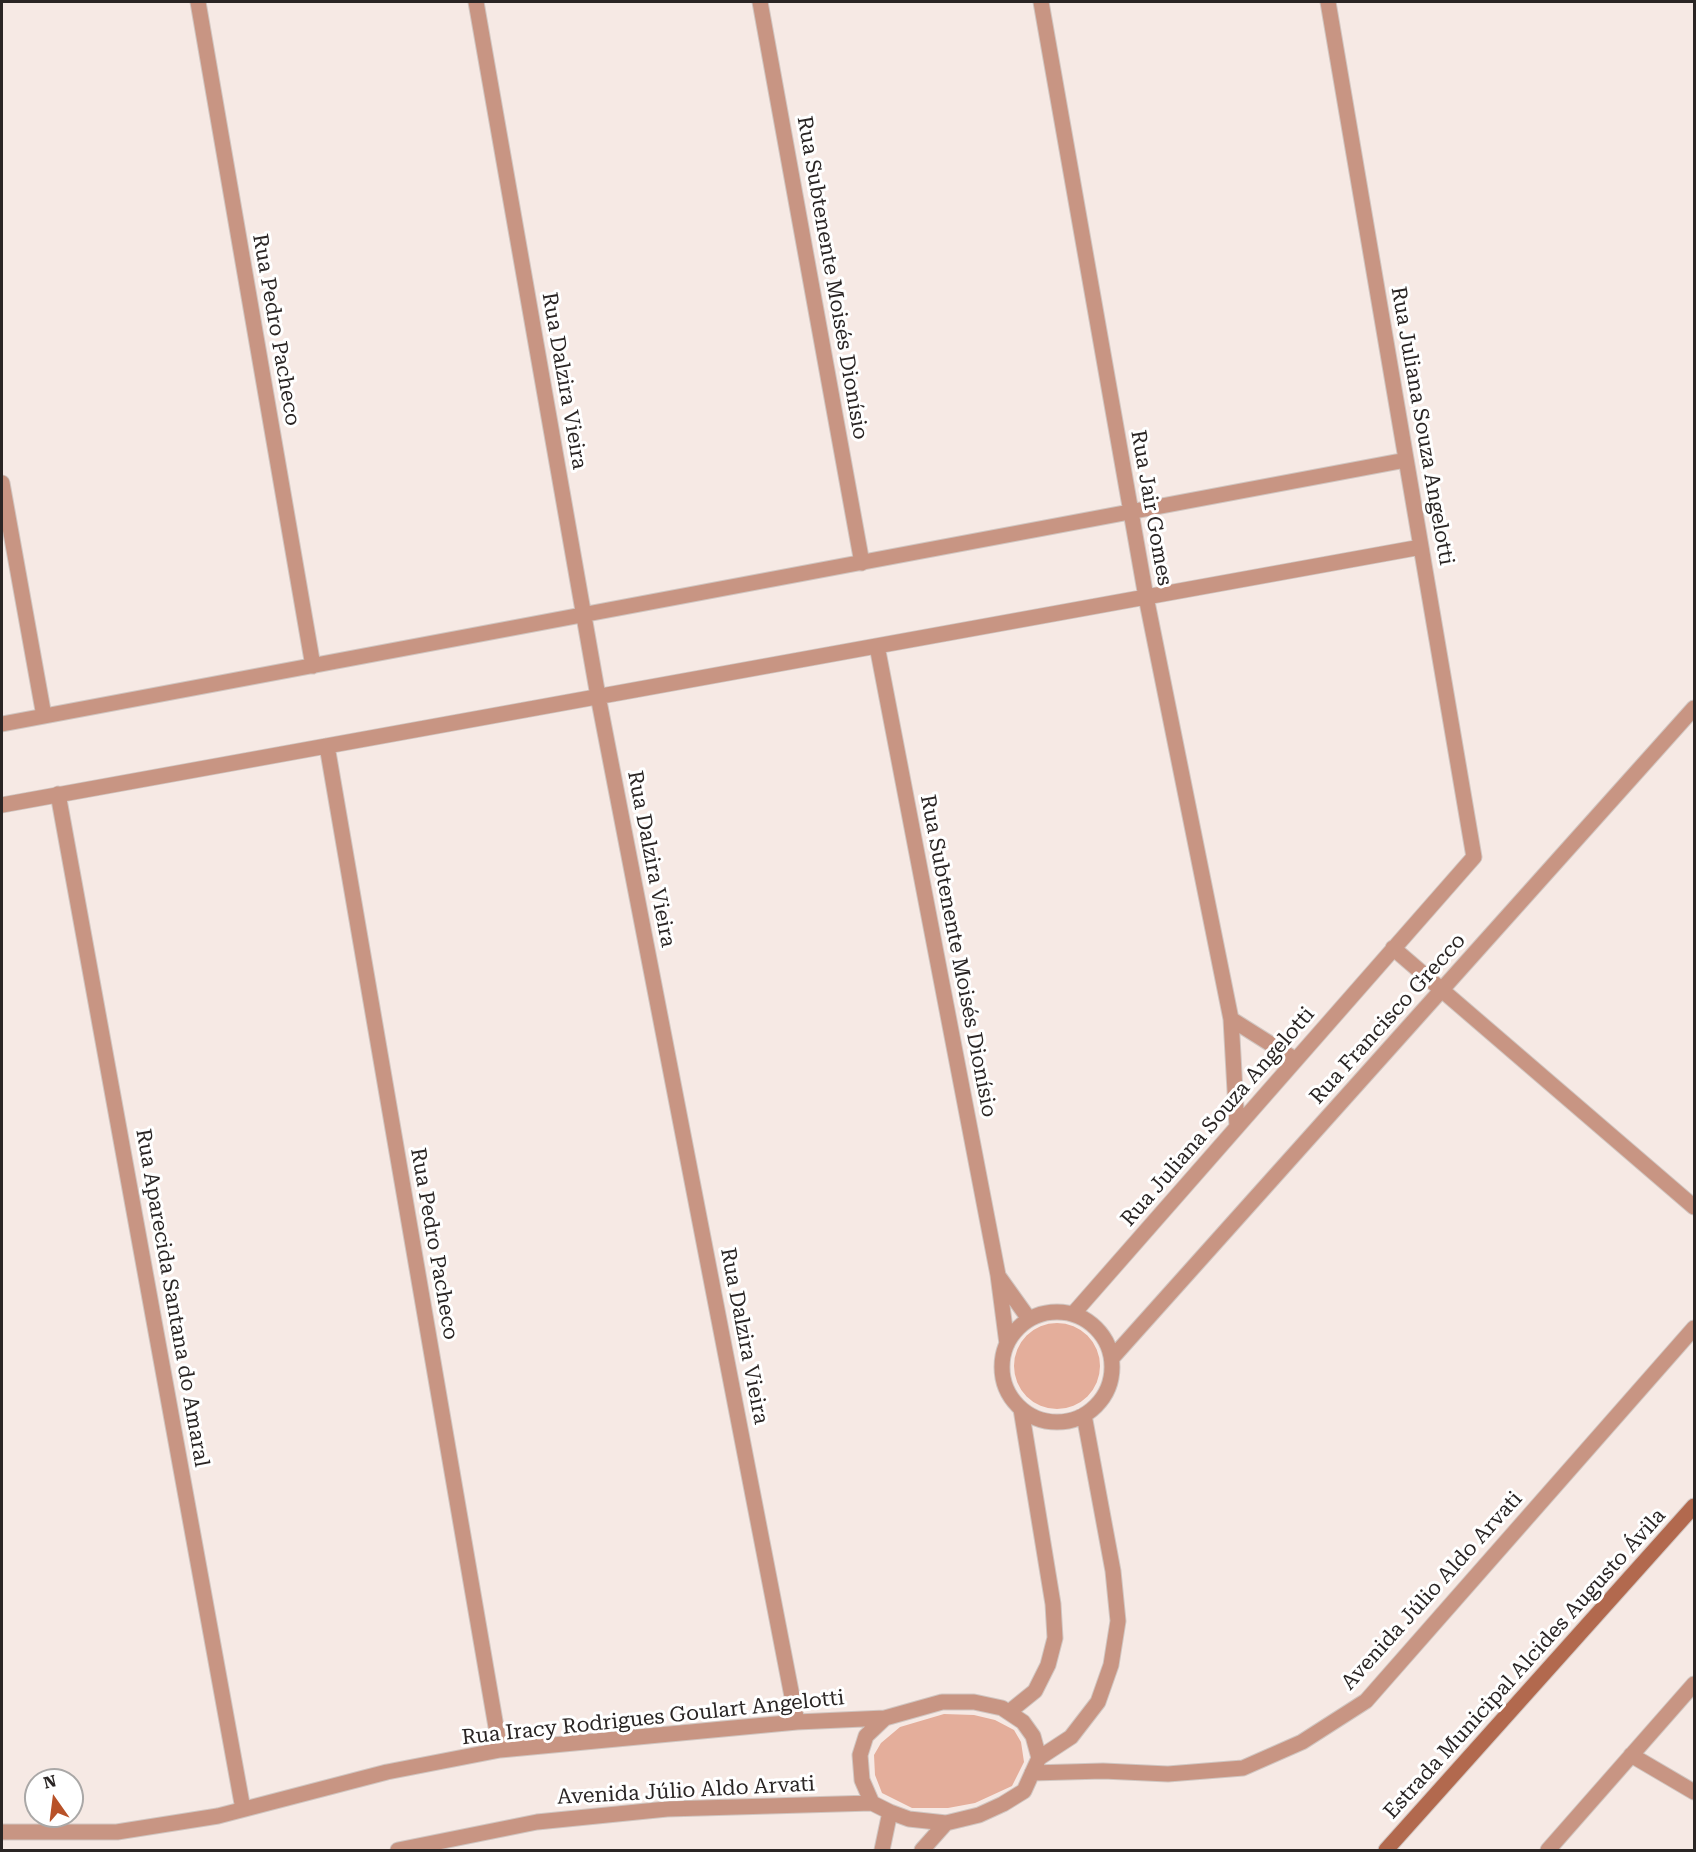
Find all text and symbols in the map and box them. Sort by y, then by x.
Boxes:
street label: Rua Subtenente Moisés Dionísio [791,114,873,442]
street label: Rua Pedro Pacheco [247,232,305,428]
street label: Rua Juliana Souza Angelotti [1385,285,1459,567]
street label: Rua Dalzira Vieira [536,291,592,471]
street label: Rua Jair Gomes [1125,428,1177,588]
street label: Rua Dalzira Vieira [622,769,680,949]
street label: Rua Subtenente Moisés Dionísio [914,793,1002,1119]
street label: Rua Francisco Grecco [1305,928,1471,1110]
street label: Rua Juliana Souza Angelotti [1116,1002,1320,1232]
street label: Rua Aparecida Santana do Amaral [130,1127,214,1469]
street label: Rua Pedro Pacheco [405,1146,463,1342]
street label: Rua Dalzira Vieira [715,1246,773,1426]
street label: Avenida Júlio Aldo Arvati [1336,1487,1528,1695]
street label: Estrada Municipal Alcides Augusto Ávila [1379,1504,1671,1824]
street label: Rua Iracy Rodrigues Goulart Angelotti [461,1685,845,1751]
north arrow [24,1768,84,1828]
text: N [42,1771,58,1793]
street label: Avenida Júlio Aldo Arvati [556,1772,816,1810]

